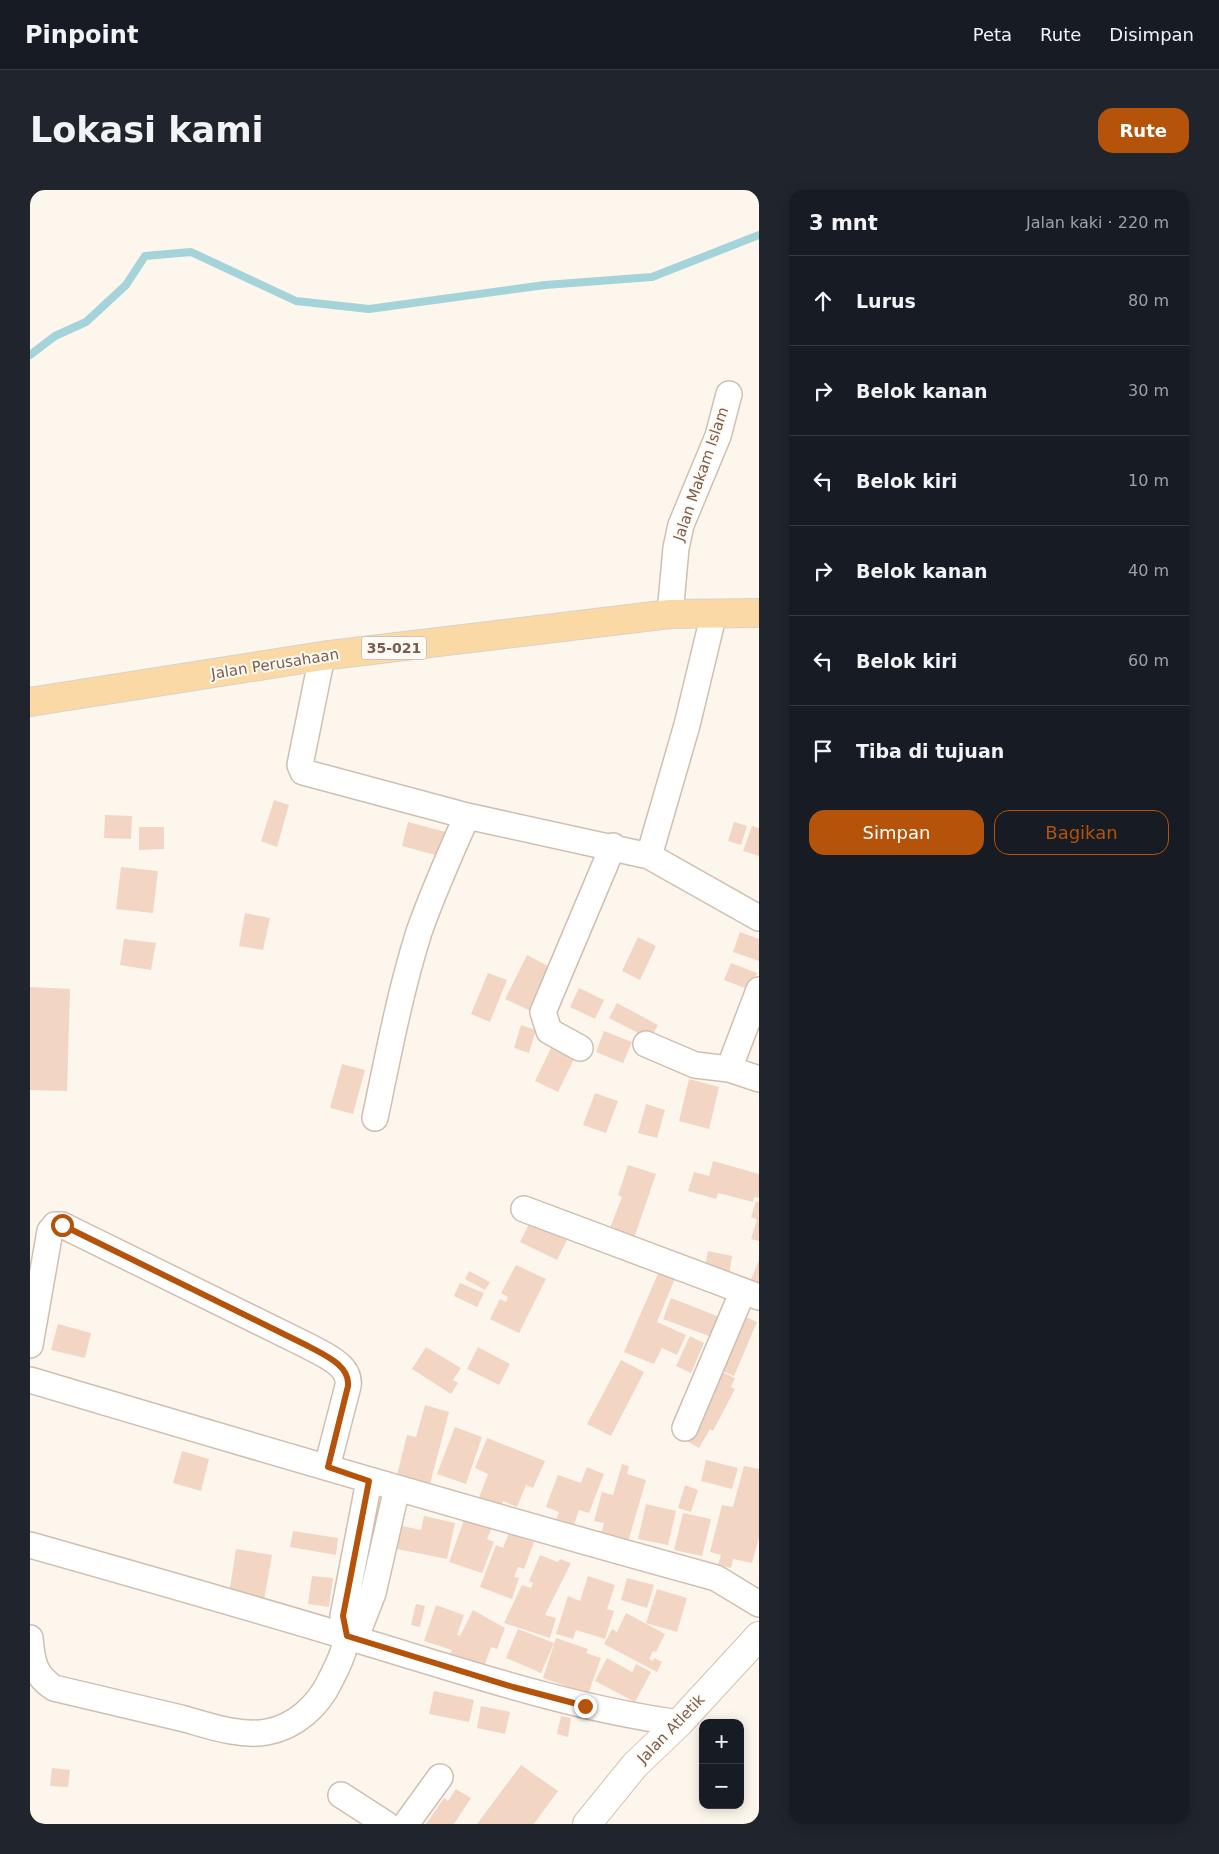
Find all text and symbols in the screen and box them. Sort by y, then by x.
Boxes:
text: Pinpoint [25,21,138,49]
text: Peta [973,24,1012,45]
text: Rute [1040,24,1081,45]
text: Disimpan [1109,24,1194,45]
button: Rute [1098,108,1189,153]
text: Lokasi kami [30,110,264,150]
text: 3 mnt [809,211,878,235]
text: Jalan kaki · 220 m [1026,213,1169,232]
icon: ahead [809,287,837,315]
text: Lurus [856,290,916,312]
text: 80 m [1128,291,1169,310]
icon: right [809,377,837,405]
text: Belok kanan [856,380,988,402]
text: 30 m [1128,381,1169,400]
street label: Jalan Makam Islam [669,405,732,544]
icon: left [809,467,837,495]
text: Belok kiri [856,470,957,492]
text: 10 m [1128,471,1169,490]
icon: right [809,557,837,585]
text: Belok kanan [856,560,988,582]
text: 40 m [1128,561,1169,580]
road number: 35-021 [362,636,426,659]
street label: Jalan Perusahaan [209,645,340,683]
icon: left [809,647,837,675]
text: Belok kiri [856,650,957,672]
text: 60 m [1128,651,1169,670]
icon: arrive [809,737,837,765]
text: Tiba di tujuan [856,740,1004,762]
button: Simpan [809,810,984,855]
button: Bagikan [994,810,1169,855]
route start [51,1214,74,1237]
street label: Jalan Atletik [633,1690,709,1768]
route end [574,1695,597,1718]
map controls [699,1719,744,1809]
button: + [699,1719,744,1764]
button: − [699,1764,744,1809]

